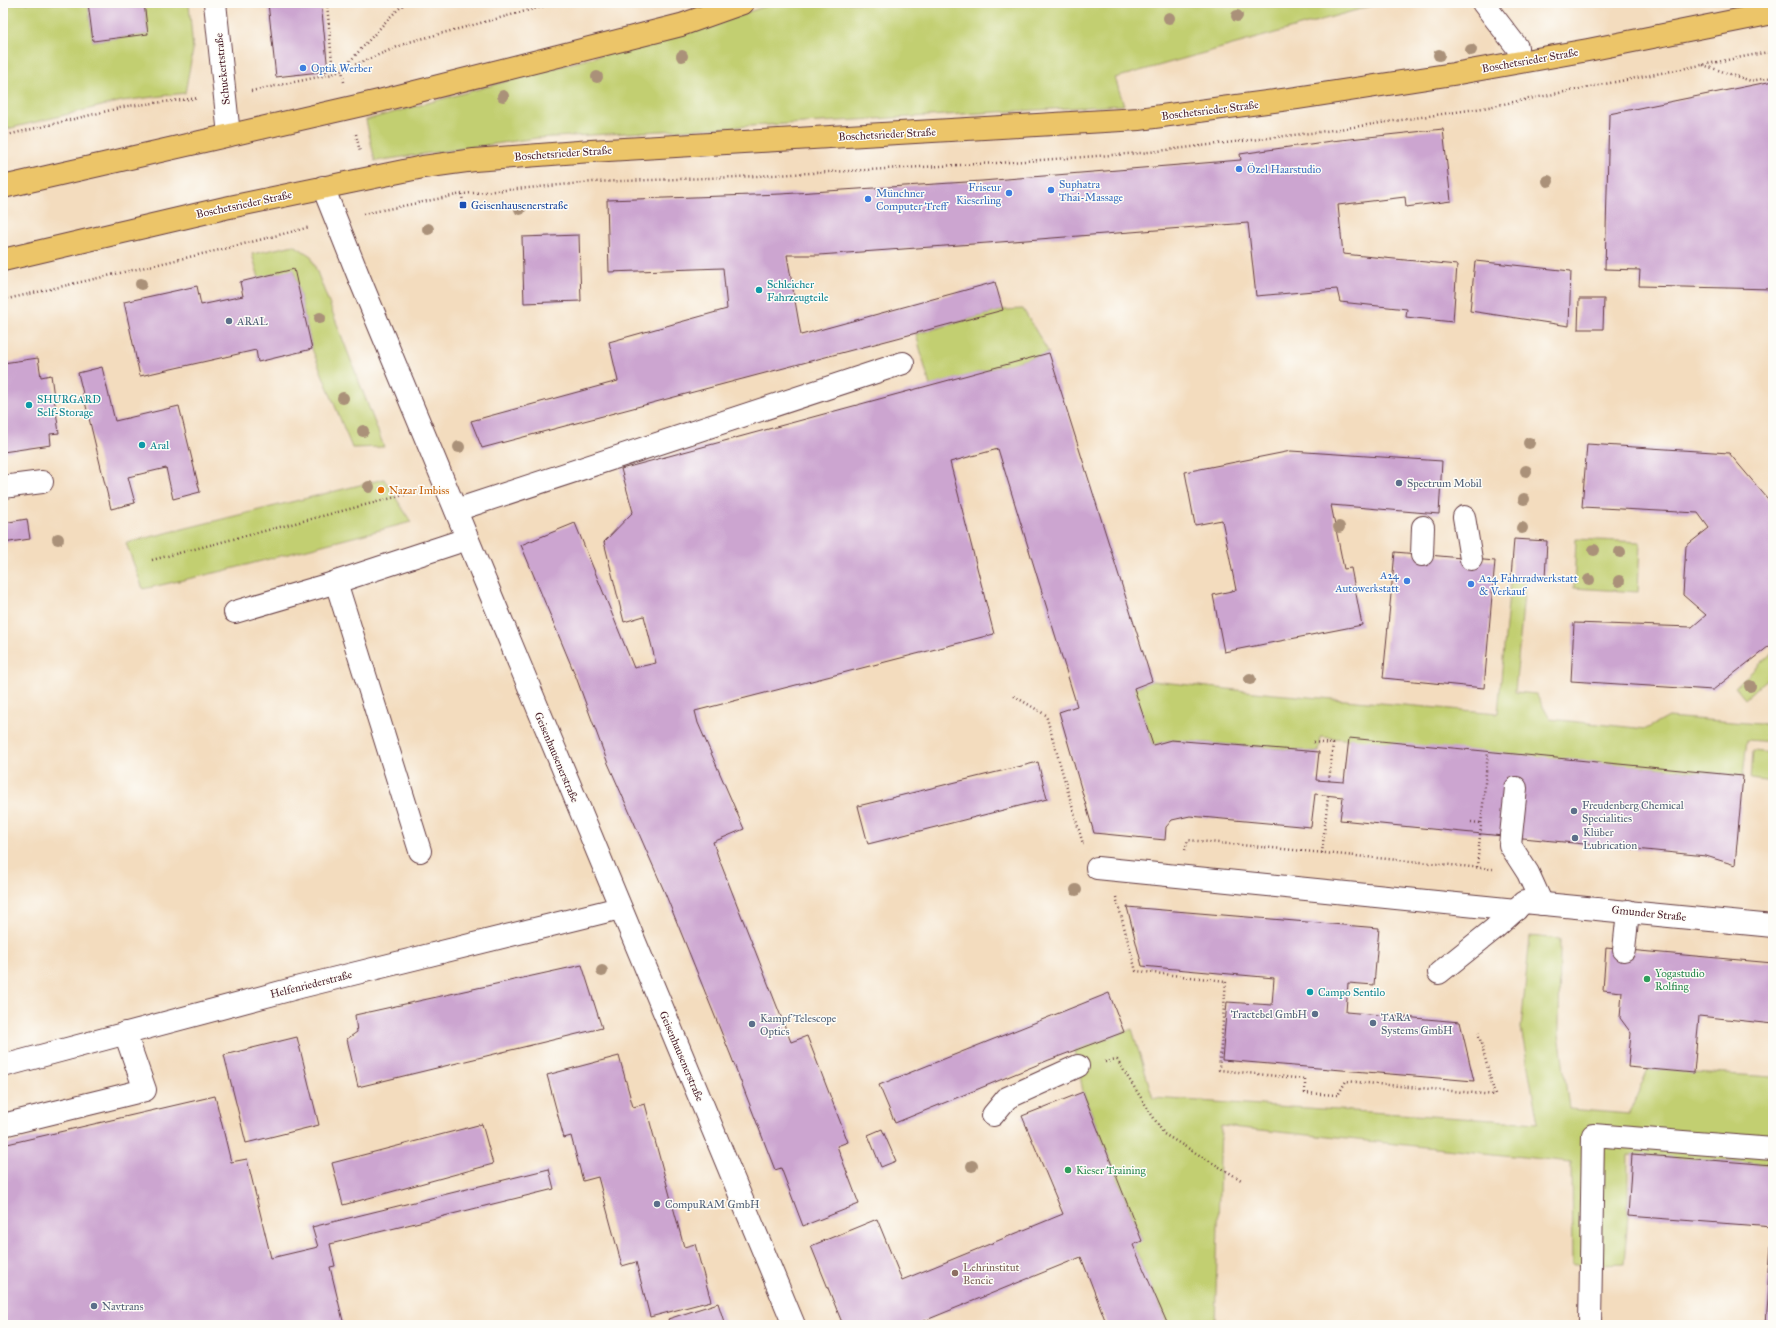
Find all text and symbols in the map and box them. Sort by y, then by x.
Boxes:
street label: Schuckertstraße [212,32,233,105]
street label: Boschetsrieder Straße [1481,46,1580,75]
place label: Optik Werber [311,62,373,75]
marker: Optik Werber [298,63,308,73]
street label: Boschetsrieder Straße [1161,98,1260,123]
street label: Boschetsrieder Straße [838,125,937,144]
street label: Boschetsrieder Straße [514,144,613,163]
place label: Özel Haarstudio [1247,162,1322,176]
marker: Özel Haarstudio [1234,164,1244,174]
place label: Suphatra Thai-Massage [1059,178,1124,204]
place label: Friseur Kieserling [956,181,1002,207]
marker: Suphatra Thai-Massage [1046,185,1056,195]
place label: Münchner Computer Treff [876,187,950,213]
street label: Boschetsrieder Straße [195,188,294,221]
marker: Friseur Kieserling [1004,188,1014,198]
marker: Münchner Computer Treff [863,194,873,204]
place label: Geisenhausenerstraße [471,199,568,212]
marker: Geisenhausenerstraße [458,200,468,210]
place label: Schleicher Fahrzeugteile [767,278,829,304]
marker: Schleicher Fahrzeugteile [754,285,764,295]
place label: ARAL [236,315,268,328]
marker: ARAL [224,316,234,326]
place label: SHURGARD Self-Storage [37,393,101,419]
marker: SHURGARD Self-Storage [24,400,34,410]
place label: Aral [149,439,169,452]
marker: Aral [137,440,147,450]
place label: Spectrum Mobil [1407,477,1482,490]
marker: Spectrum Mobil [1394,478,1404,488]
place label: Nazar Imbiss [389,484,449,497]
marker: Nazar Imbiss [376,485,386,495]
place label: A24 Autowerkstatt [1334,569,1400,595]
place label: A24 Fahrradwerkstatt & Verkauf [1478,572,1578,598]
marker: A24 Autowerkstatt [1402,576,1412,586]
marker: A24 Fahrradwerkstatt & Verkauf [1466,579,1476,589]
street label: Geisenhausenerstraße [532,710,582,805]
place label: Freudenberg Chemical Specialities [1582,799,1684,825]
marker: Freudenberg Chemical Specialities [1569,806,1579,816]
place label: Klüber Lubrication [1583,826,1637,852]
marker: Klüber Lubrication [1570,833,1580,843]
street label: Gmunder Straße [1611,903,1687,924]
place label: Yogastudio Rolfing [1655,967,1705,993]
street label: Helfenriederstraße [269,968,354,1001]
marker: Yogastudio Rolfing [1642,974,1652,984]
place label: Campo Sentilo [1318,986,1386,999]
marker: Campo Sentilo [1305,987,1315,997]
place label: Tractebel GmbH [1231,1008,1307,1021]
street label: Geisenhausenerstraße [657,1009,707,1104]
marker: Tractebel GmbH [1310,1009,1320,1019]
place label: TARA Systems GmbH [1381,1011,1453,1037]
place label: Kampf Telescope Optics [760,1012,837,1038]
marker: TARA Systems GmbH [1368,1018,1378,1028]
marker: Kampf Telescope Optics [747,1019,757,1029]
place label: Kieser Training [1076,1164,1146,1177]
marker: Kieser Training [1063,1165,1073,1175]
place label: CompuRAM GmbH [665,1198,760,1211]
marker: CompuRAM GmbH [652,1199,662,1209]
place label: Lehrinstitut Bencic [963,1261,1020,1287]
marker: Lehrinstitut Bencic [950,1268,960,1278]
place label: Navtrans [102,1300,144,1313]
marker: Navtrans [89,1301,99,1311]

